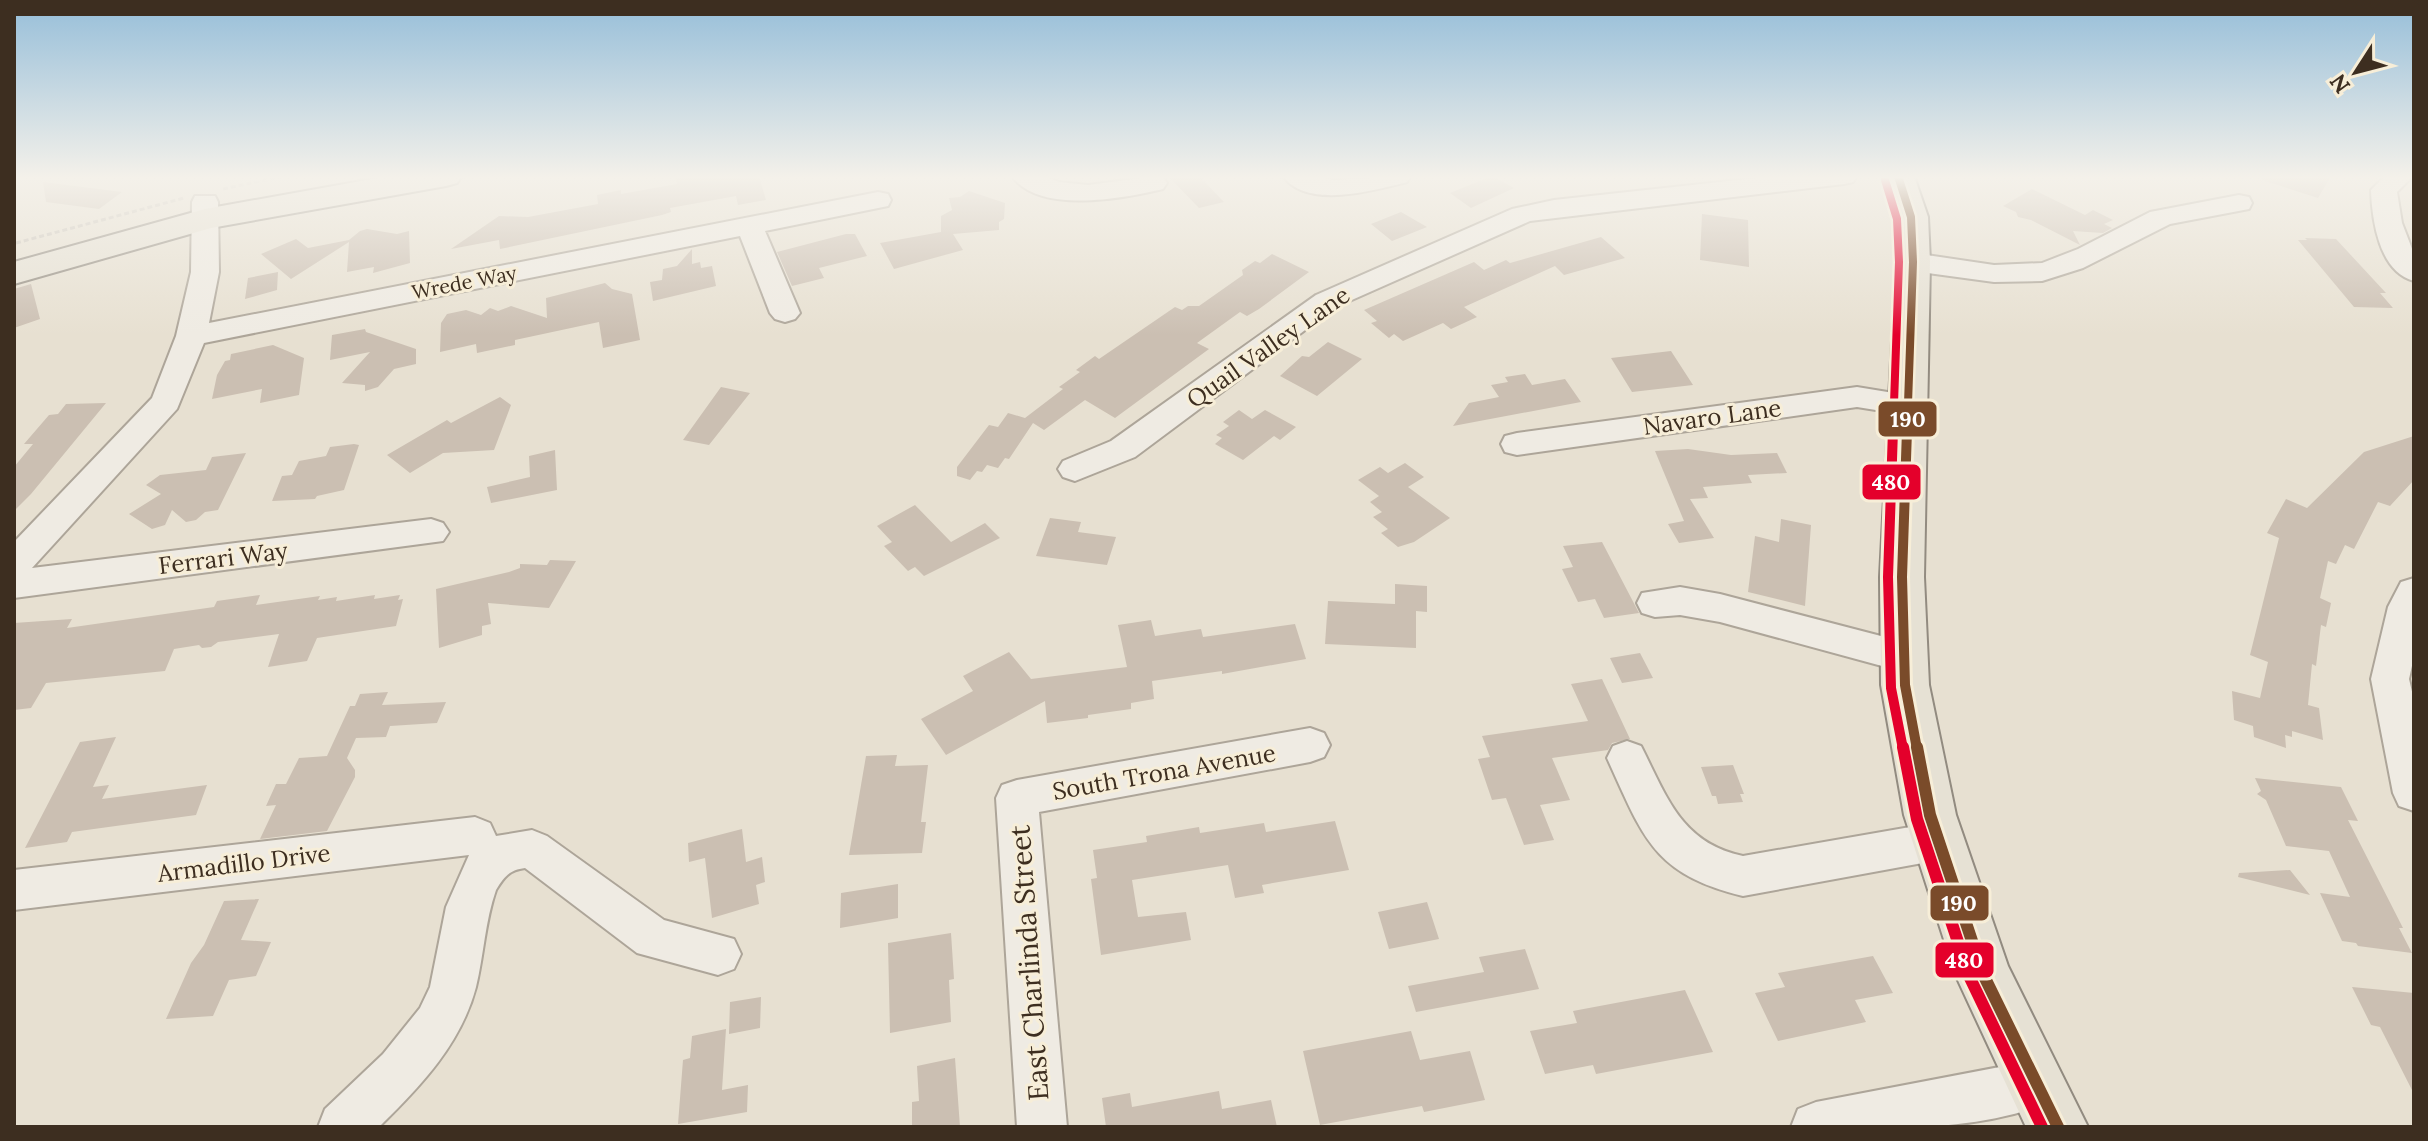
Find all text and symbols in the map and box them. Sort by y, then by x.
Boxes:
north arrow [2316,32,2396,112]
text: N [2323,69,2356,99]
street label: Wrede Way [409,259,519,304]
street label: Quail Valley Lane [1180,279,1356,415]
street label: Navaro Lane [1641,392,1783,442]
line badge: 190 [1877,400,1938,438]
text: 190 [1890,405,1926,433]
line badge: 480 [1861,463,1922,501]
text: 480 [1872,468,1910,496]
street label: Ferrari Way [157,535,290,581]
street label: South Trona Avenue [1050,737,1278,807]
street label: East Charlinda Street [1001,824,1057,1102]
street label: Armadillo Drive [155,837,332,889]
line badge: 190 [1929,884,1990,922]
text: 190 [1941,889,1977,917]
line badge: 480 [1934,941,1995,979]
text: 480 [1945,946,1983,974]

